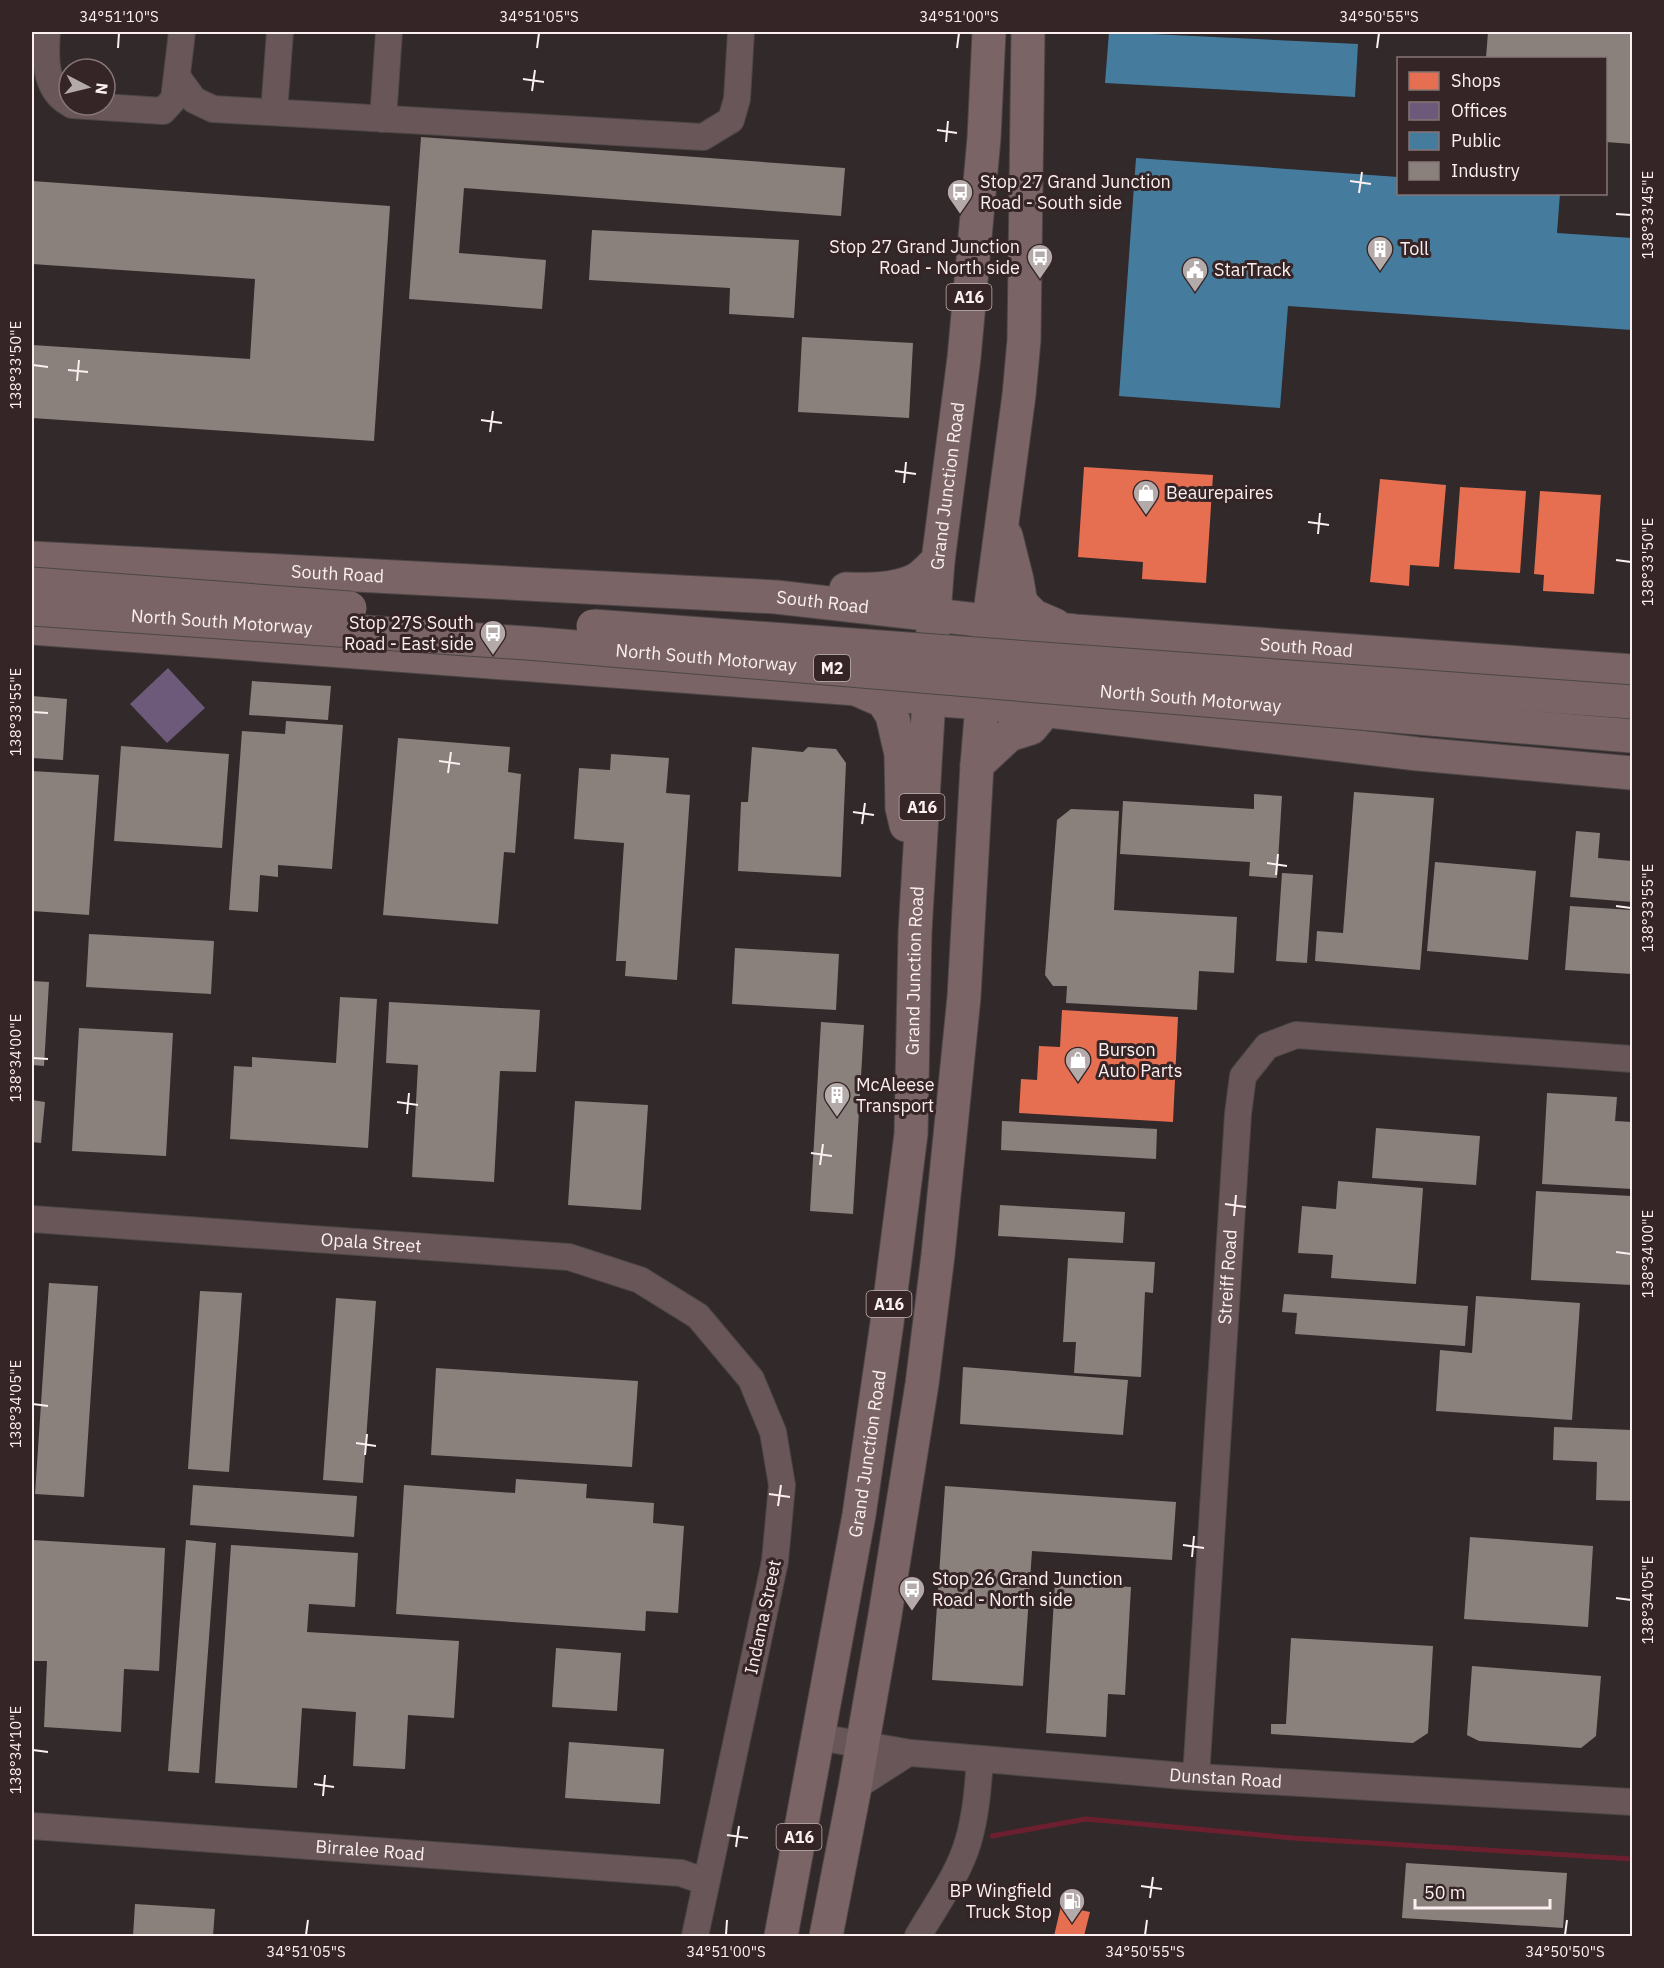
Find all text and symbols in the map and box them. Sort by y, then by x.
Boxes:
text: 34°51'10"S [79,7,159,26]
text: 34°51'05"S [499,7,579,26]
text: 34°51'00"S [919,7,999,26]
text: 34°50'55"S [1339,7,1419,26]
north arrow [57,57,117,117]
legend [1397,57,1607,195]
text: Shops [1451,69,1501,92]
text: N [91,82,113,96]
text: Offices [1451,99,1507,122]
text: Public [1451,129,1501,152]
text: Industry [1451,159,1520,182]
place label: Stop 27 Grand Junction Road - South side [980,170,1171,214]
text: 138°33'45"E [1638,171,1657,259]
bus stop icon: Stop 27 Grand Junction Road - South side [945,177,975,215]
building icon: Toll [1365,234,1395,272]
place label: Stop 27 Grand Junction Road - North side [829,235,1020,279]
place label: Toll [1400,237,1429,260]
bus stop icon: Stop 27 Grand Junction Road - North side [1025,242,1055,280]
public building icon: StarTrack [1180,255,1210,293]
place label: StarTrack [1214,258,1291,281]
road number: A16 [946,284,992,310]
text: 138°33'50"E [6,321,25,409]
street label: Grand Junction Road [925,401,969,571]
shop icon: Beaurepaires [1131,478,1161,516]
place label: Beaurepaires [1166,481,1274,504]
text: 138°33'50"E [1638,518,1657,606]
street label: South Road [291,560,385,587]
street label: South Road [775,585,870,618]
street label: North South Motorway [130,604,313,639]
place label: Stop 27S South Road - East side [344,611,474,655]
bus stop icon: Stop 27S South Road - East side [478,618,508,656]
street label: South Road [1259,632,1354,662]
street label: North South Motorway [615,638,798,677]
road number: M2 [814,655,850,681]
text: 138°33'55"E [6,668,25,756]
street label: North South Motorway [1099,679,1282,717]
road number: A16 [900,794,944,820]
text: 138°33'55"E [1638,864,1657,952]
street label: Grand Junction Road [901,886,929,1056]
text: 138°34'00"E [6,1014,25,1102]
place label: Burson Auto Parts [1098,1038,1182,1082]
shop icon: Burson Auto Parts [1063,1045,1093,1083]
place label: McAleese Transport [856,1073,935,1117]
building icon: McAleese Transport [822,1080,852,1118]
text: 138°34'00"E [1638,1210,1657,1298]
street label: Opala Street [320,1227,422,1258]
street label: Streiff Road [1213,1229,1242,1325]
road number: A16 [866,1291,912,1317]
text: 138°34'05"E [6,1360,25,1448]
street label: Grand Junction Road [843,1368,891,1539]
text: 138°34'05"E [1638,1556,1657,1644]
street label: Indama Street [739,1558,786,1676]
place label: Stop 26 Grand Junction Road - North side [932,1567,1123,1611]
bus stop icon: Stop 26 Grand Junction Road - North side [897,1574,927,1612]
text: 138°34'10"E [6,1706,25,1794]
street label: Dunstan Road [1168,1763,1283,1793]
road number: A16 [776,1824,822,1850]
street label: Birralee Road [315,1835,426,1865]
scale bar [1415,1872,1550,1910]
place label: BP Wingfield Truck Stop [949,1879,1052,1923]
text: 50 m [1424,1881,1466,1904]
fuel station icon: BP Wingfield Truck Stop [1057,1886,1087,1924]
text: 34°51'05"S [266,1942,346,1961]
text: 34°51'00"S [686,1942,766,1961]
text: 34°50'55"S [1105,1942,1185,1961]
text: 34°50'50"S [1525,1942,1605,1961]

